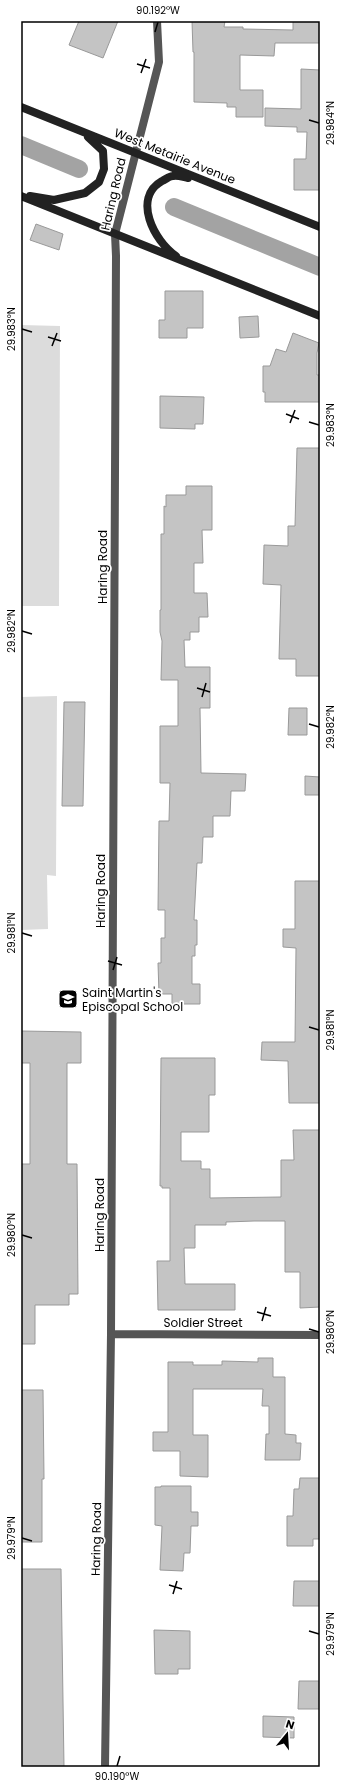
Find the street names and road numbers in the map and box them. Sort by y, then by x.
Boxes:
street label: West Metairie Avenue [112,124,238,188]
street label: Haring Road [96,156,130,232]
street label: Haring Road [94,530,111,604]
street label: Haring Road [92,854,109,928]
street label: Haring Road [91,1178,108,1252]
street label: Soldier Street [164,1314,243,1331]
street label: Haring Road [87,1502,105,1576]

